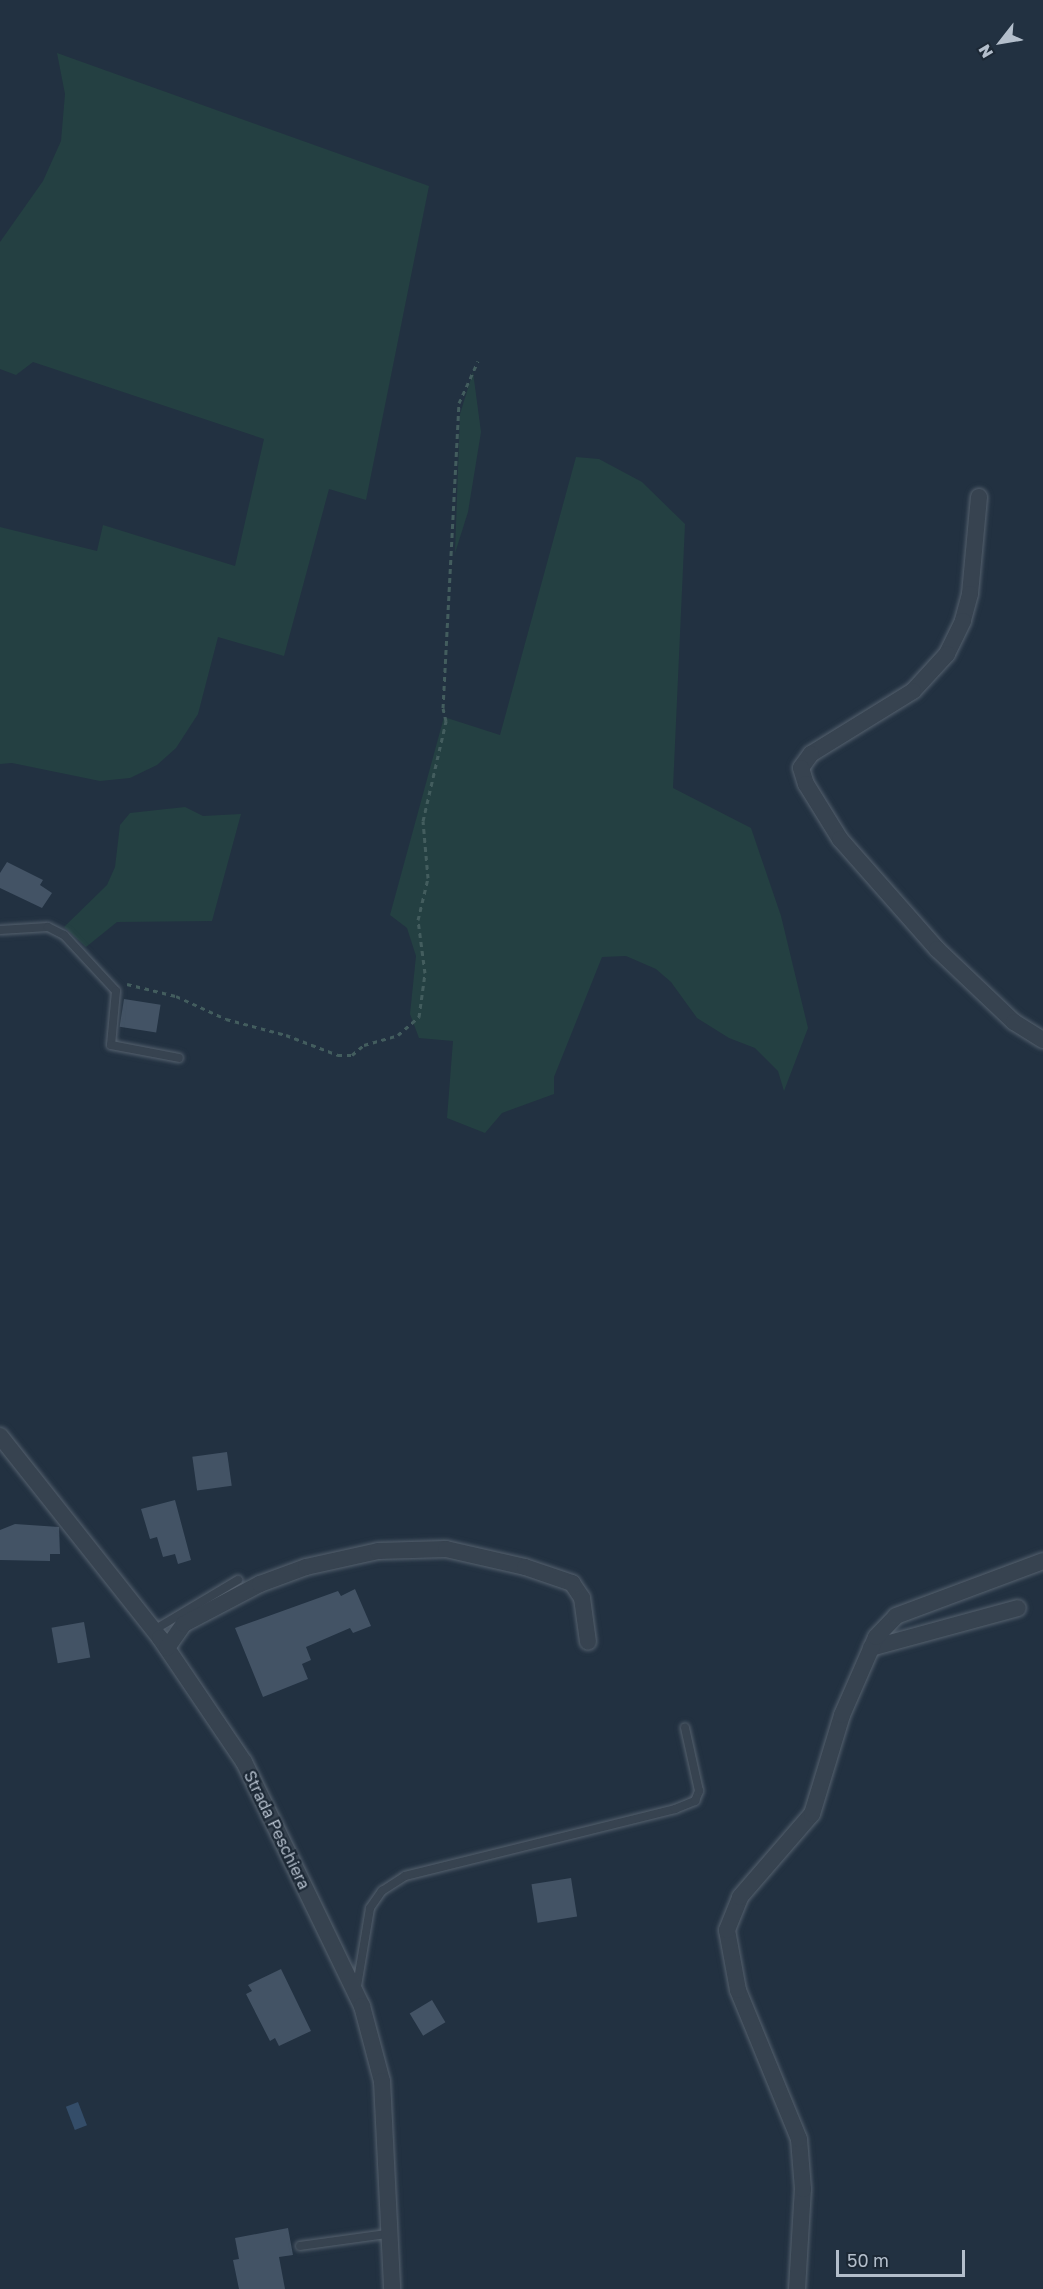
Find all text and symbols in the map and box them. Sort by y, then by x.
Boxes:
north arrow [971,12,1031,72]
text: N [974,41,997,62]
street label: Strada Peschiera [240,1768,314,1892]
scale bar [839,2238,968,2276]
text: 50 m [847,2249,889,2271]

